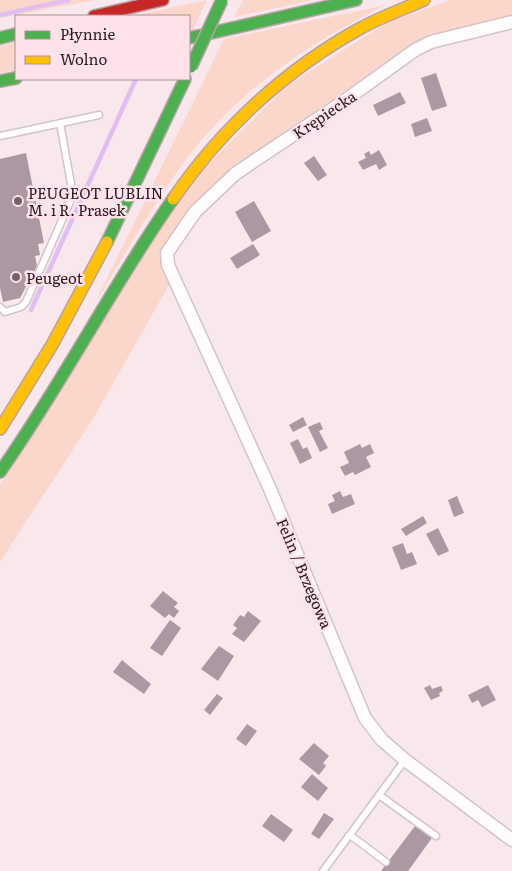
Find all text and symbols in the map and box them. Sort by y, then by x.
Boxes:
legend [15,15,190,80]
text: Płynnie [60,22,115,45]
text: Wolno [60,47,107,70]
street label: Krępiecka [288,84,361,144]
place label: PEUGEOT LUBLIN M. i R. Prasek [28,181,163,221]
marker: PEUGEOT LUBLIN M. i R. Prasek [12,195,24,207]
place label: Peugeot [26,266,83,289]
marker: Peugeot [10,271,22,283]
street label: Felin / Brzegowa [271,514,339,633]

